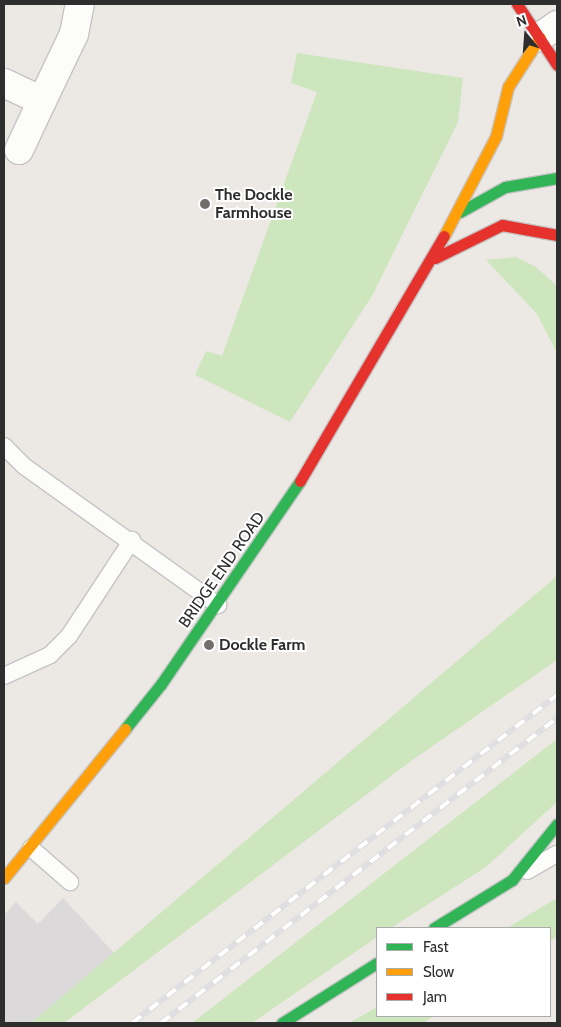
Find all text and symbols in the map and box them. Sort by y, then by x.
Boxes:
north arrow [501,10,551,60]
text: N [514,11,529,31]
place label: The Dockle Farmhouse [215,185,292,223]
marker: The Dockle Farmhouse [199,198,211,210]
street label: BRIDGE END ROAD [175,508,269,632]
place label: Dockle Farm [219,635,305,655]
marker: Dockle Farm [203,639,215,651]
legend [376,927,551,1017]
text: Fast [423,938,448,956]
text: Slow [423,963,454,981]
text: Jam [423,988,447,1006]

